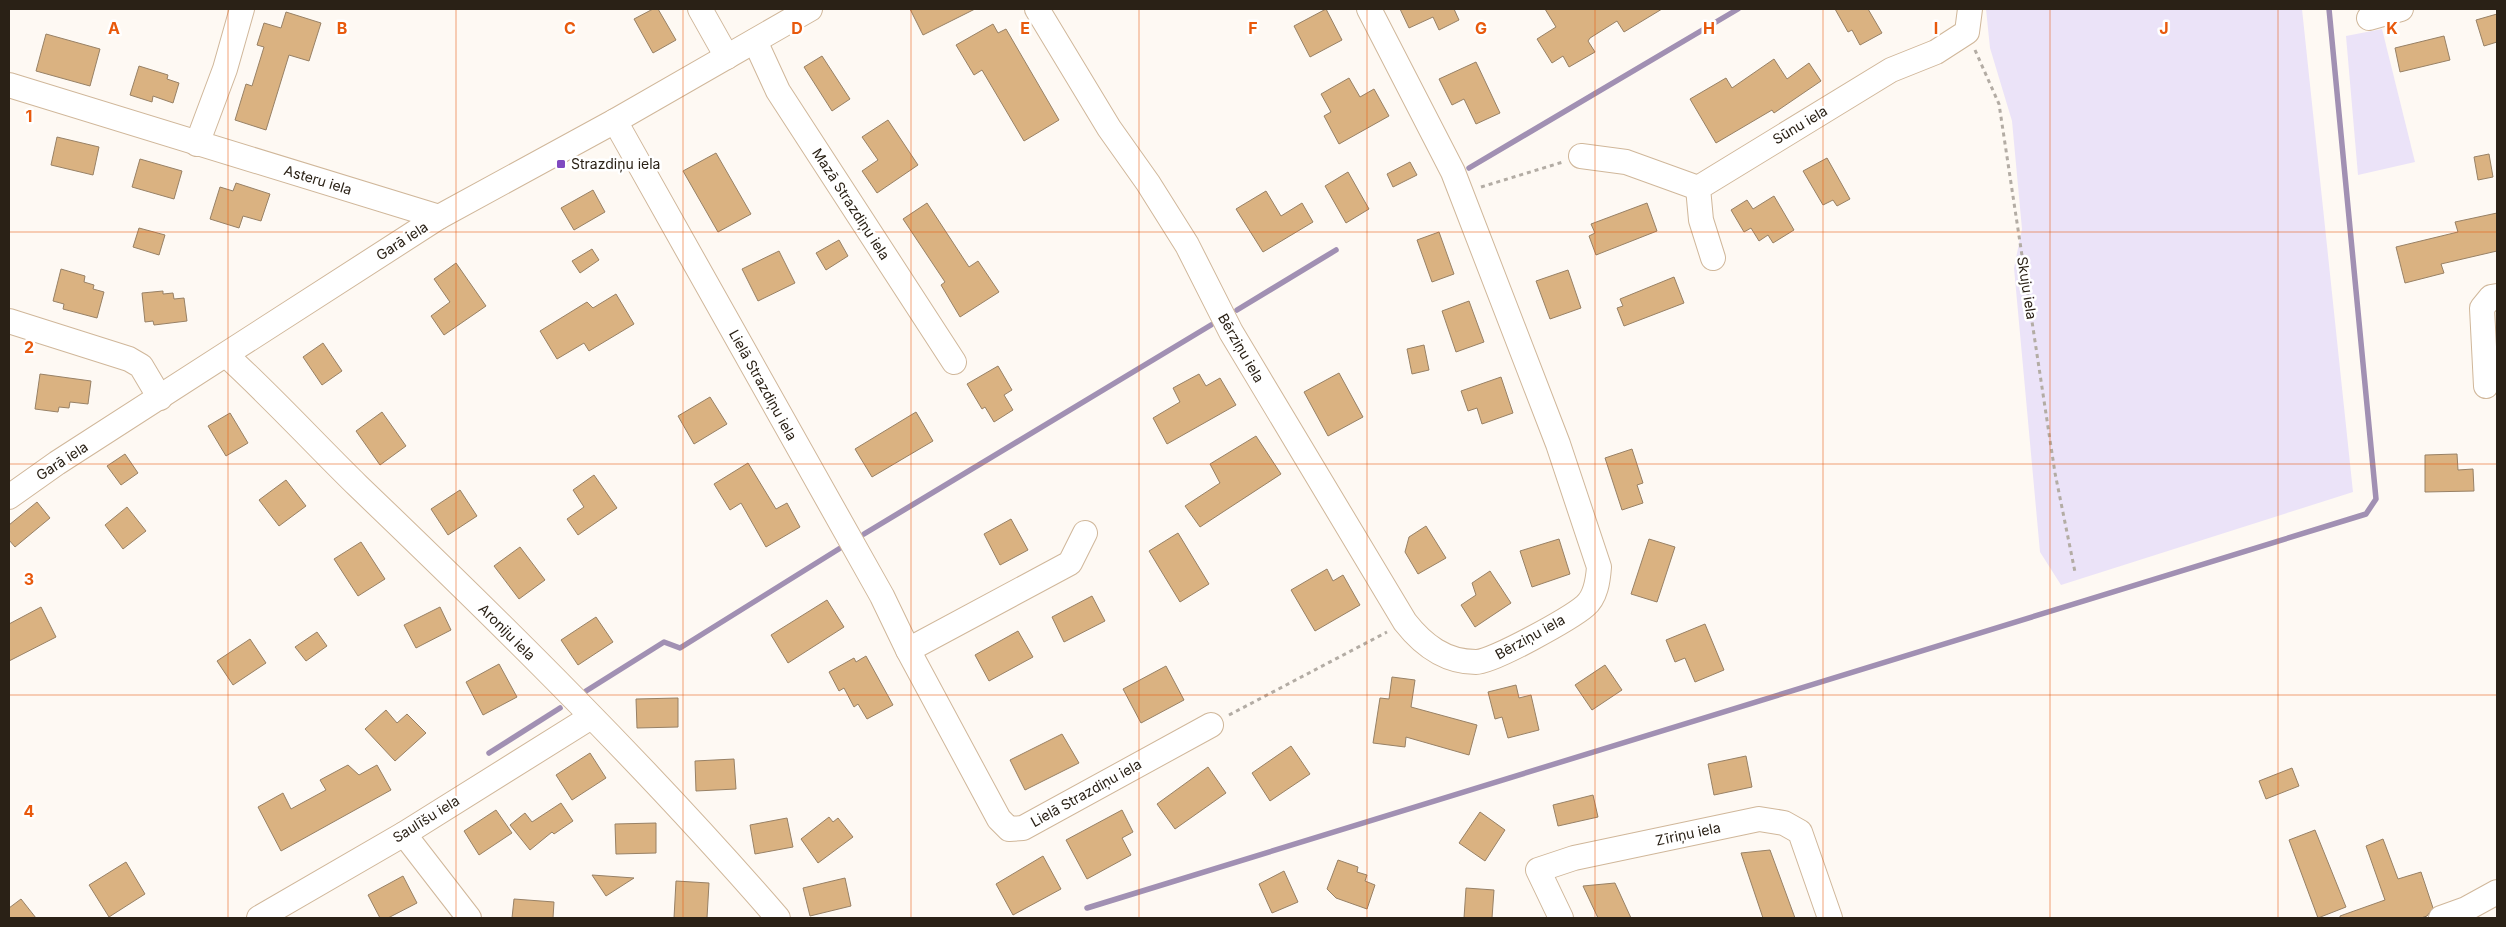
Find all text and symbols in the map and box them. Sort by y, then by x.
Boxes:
text: A [108,18,120,38]
text: B [337,18,347,38]
text: C [564,18,576,38]
text: D [791,18,803,38]
text: E [1020,18,1030,38]
text: F [1248,18,1258,38]
text: G [1475,18,1487,38]
text: H [1703,18,1715,38]
text: I [1934,18,1938,38]
text: J [2159,18,2169,38]
text: K [2386,18,2398,38]
street label: Sūnu iela [1769,102,1830,147]
text: 1 [26,106,32,126]
street label: Mazā Strazdiņu iela [808,145,894,263]
place label: Strazdiņu iela [571,155,660,173]
marker: Strazdiņu iela [555,158,567,170]
street label: Asteru iela [282,161,354,198]
street label: Garā iela [373,218,431,264]
street label: Skuju iela [2014,255,2041,321]
street label: Bērziņu iela [1214,310,1268,386]
street label: Lielā Strazdiņu iela [725,326,801,444]
text: 2 [24,337,34,357]
street label: Garā iela [33,438,91,484]
text: 3 [24,569,34,589]
street label: Aroniju iela [475,600,539,664]
street label: Bērziņu iela [1492,610,1568,664]
street label: Lielā Strazdiņu iela [1027,755,1145,831]
street label: Saulīšu iela [389,791,462,846]
text: 4 [24,801,35,821]
street label: Zīriņu iela [1654,818,1722,850]

